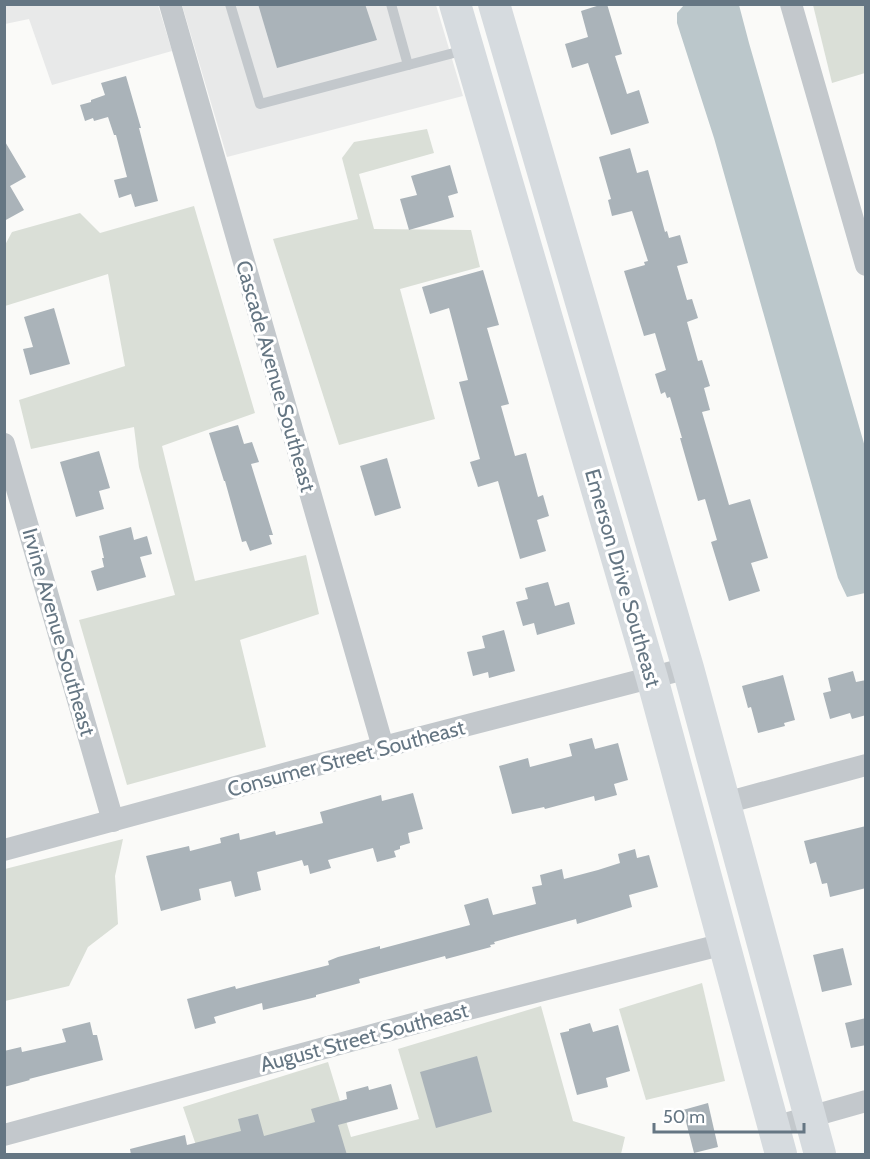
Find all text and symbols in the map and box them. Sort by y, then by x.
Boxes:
street label: Cascade Avenue Southeast [231,257,321,495]
street label: Emerson Drive Southeast [580,466,666,690]
street label: Irvine Avenue Southeast [17,525,101,739]
street label: Consumer Street Southeast [225,714,467,802]
street label: August Street Southeast [257,997,471,1077]
scale bar [654,1096,804,1134]
text: 50 m [663,1106,705,1128]

